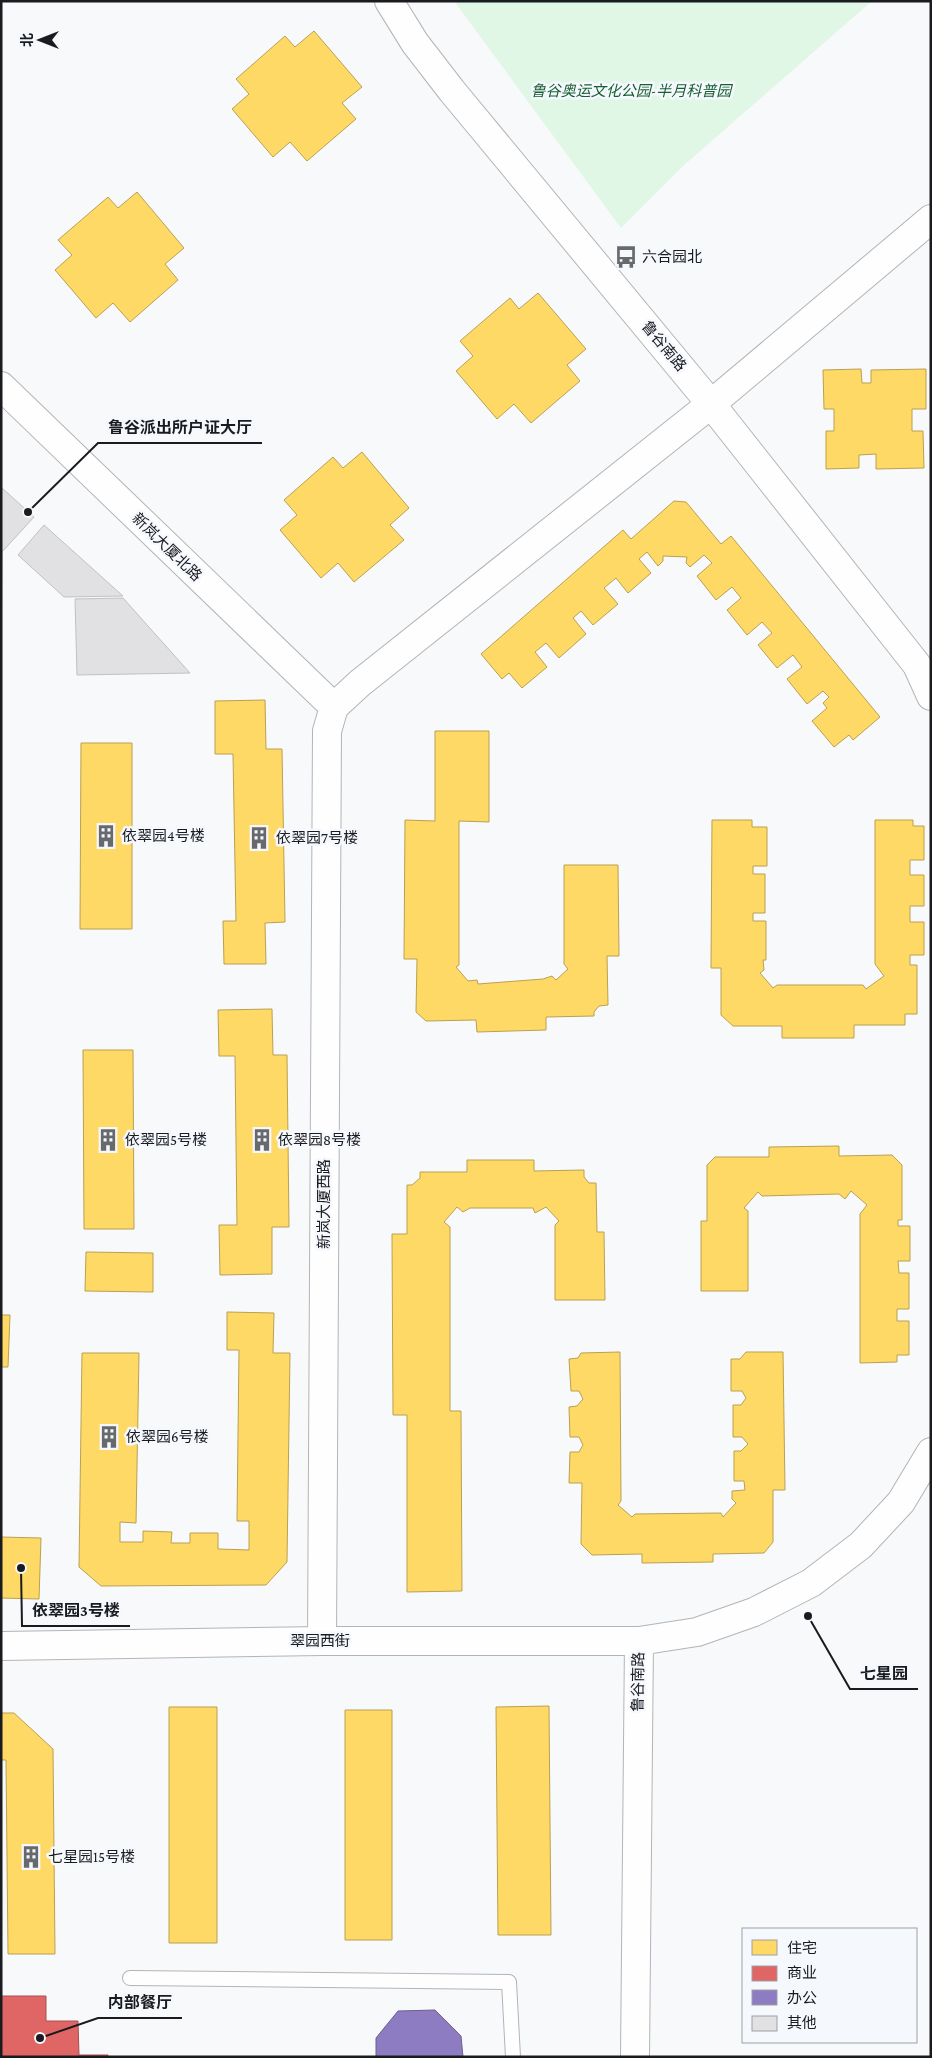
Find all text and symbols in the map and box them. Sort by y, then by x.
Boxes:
north arrow [15,15,65,65]
text: 北 [19,33,35,47]
park label: 鲁谷奥运文化公园-半月科普园 [531,83,733,99]
bus stop icon: 六合园北 [613,244,639,270]
place label: 六合园北 [642,248,702,265]
street label: 鲁谷南路 [639,318,689,374]
callout: 鲁谷派出所户证大厅 [98,412,262,443]
text: 鲁谷派出所户证大厅 [108,419,252,436]
street label: 新岚大厦北路 [129,509,206,584]
building icon: 依翠园4号楼 [93,823,119,849]
building icon: 依翠园7号楼 [246,825,272,851]
place label: 依翠园4号楼 [122,828,205,844]
place label: 依翠园7号楼 [276,830,358,846]
building icon: 依翠园5号楼 [95,1127,121,1153]
building icon: 依翠园8号楼 [249,1127,275,1153]
place label: 依翠园5号楼 [125,1132,207,1148]
place label: 依翠园8号楼 [278,1132,361,1148]
street label: 新岚大厦西路 [316,1159,332,1249]
building icon: 依翠园6号楼 [96,1424,122,1450]
place label: 依翠园6号楼 [126,1429,209,1445]
callout: 依翠园3号楼 [22,1595,130,1626]
text: 依翠园3号楼 [32,1602,120,1619]
street label: 翠园西街 [290,1633,350,1649]
street label: 鲁谷南路 [629,1652,647,1712]
callout: 七星园 [850,1658,918,1689]
text: 七星园 [860,1665,908,1682]
building icon: 七星园15号楼 [18,1844,44,1870]
place label: 七星园15号楼 [48,1849,135,1865]
legend [742,1928,917,2043]
text: 住宅 [787,1940,817,1956]
text: 商业 [787,1965,817,1981]
callout: 内部餐厅 [98,1987,182,2018]
text: 办公 [787,1990,817,2006]
text: 内部餐厅 [108,1994,172,2011]
text: 其他 [787,2015,817,2031]

